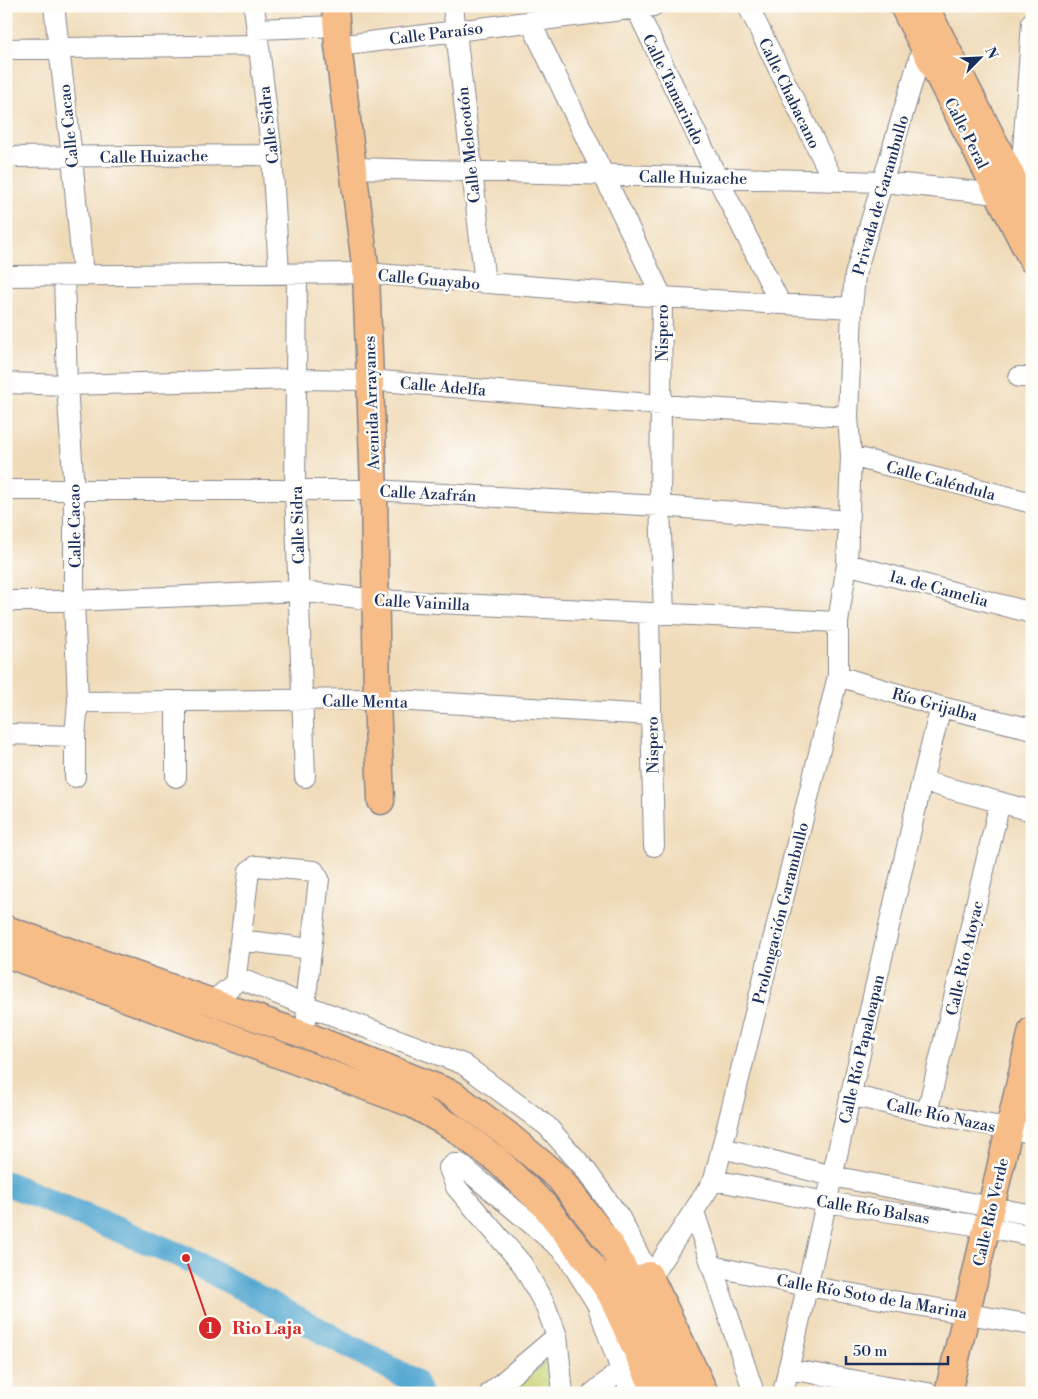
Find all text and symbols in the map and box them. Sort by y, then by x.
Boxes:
street label: Calle Paraíso [388,18,484,50]
street label: Calle Tamarindo [638,31,709,148]
north arrow [956,32,1006,82]
street label: Calle Chabacano [754,35,824,152]
text: N [980,44,1001,62]
street label: Calle Cacao [55,83,83,169]
street label: Calle Sidra [254,84,284,165]
street label: Calle Melocotón [453,85,485,204]
street label: Calle Peral [940,94,993,173]
street label: Privada de Garambullo [848,113,913,278]
street label: Calle Huizache [100,146,208,168]
street label: Calle Huizache [639,167,747,189]
street label: Calle Guayabo [377,266,481,294]
street label: Nispero [653,304,673,362]
street label: Avenida Arrayanes [360,335,384,472]
street label: Calle Adelfa [399,373,488,401]
street label: Calle Caléndula [884,457,998,505]
street label: Calle Azafrán [379,481,477,507]
street label: Calle Cacao [64,484,86,568]
street label: Calle Sidra [287,485,309,565]
street label: 1a. de Camelia [887,566,991,612]
street label: Calle Vainilla [374,591,471,616]
street label: Río Grijalba [890,684,981,726]
street label: Calle Menta [322,691,409,713]
street label: Nispero [643,716,663,774]
street label: Prolongación Garambullo [749,820,813,1006]
street label: Calle Río Atoyac [942,899,988,1018]
street label: Calle Río Papaloapan [835,972,889,1126]
street label: Calle Río Nazas [884,1095,997,1137]
street label: Calle Río Verde [969,1156,1013,1268]
street label: Calle Río Balsas [815,1191,931,1229]
street label: Calle Río Soto de la Marina [775,1270,970,1324]
callout: Rio Laja [197,1311,312,1344]
text: Rio Laja [232,1317,302,1340]
text: 1 [206,1319,214,1338]
scale bar [846,1334,948,1366]
text: 50 m [853,1342,887,1361]

